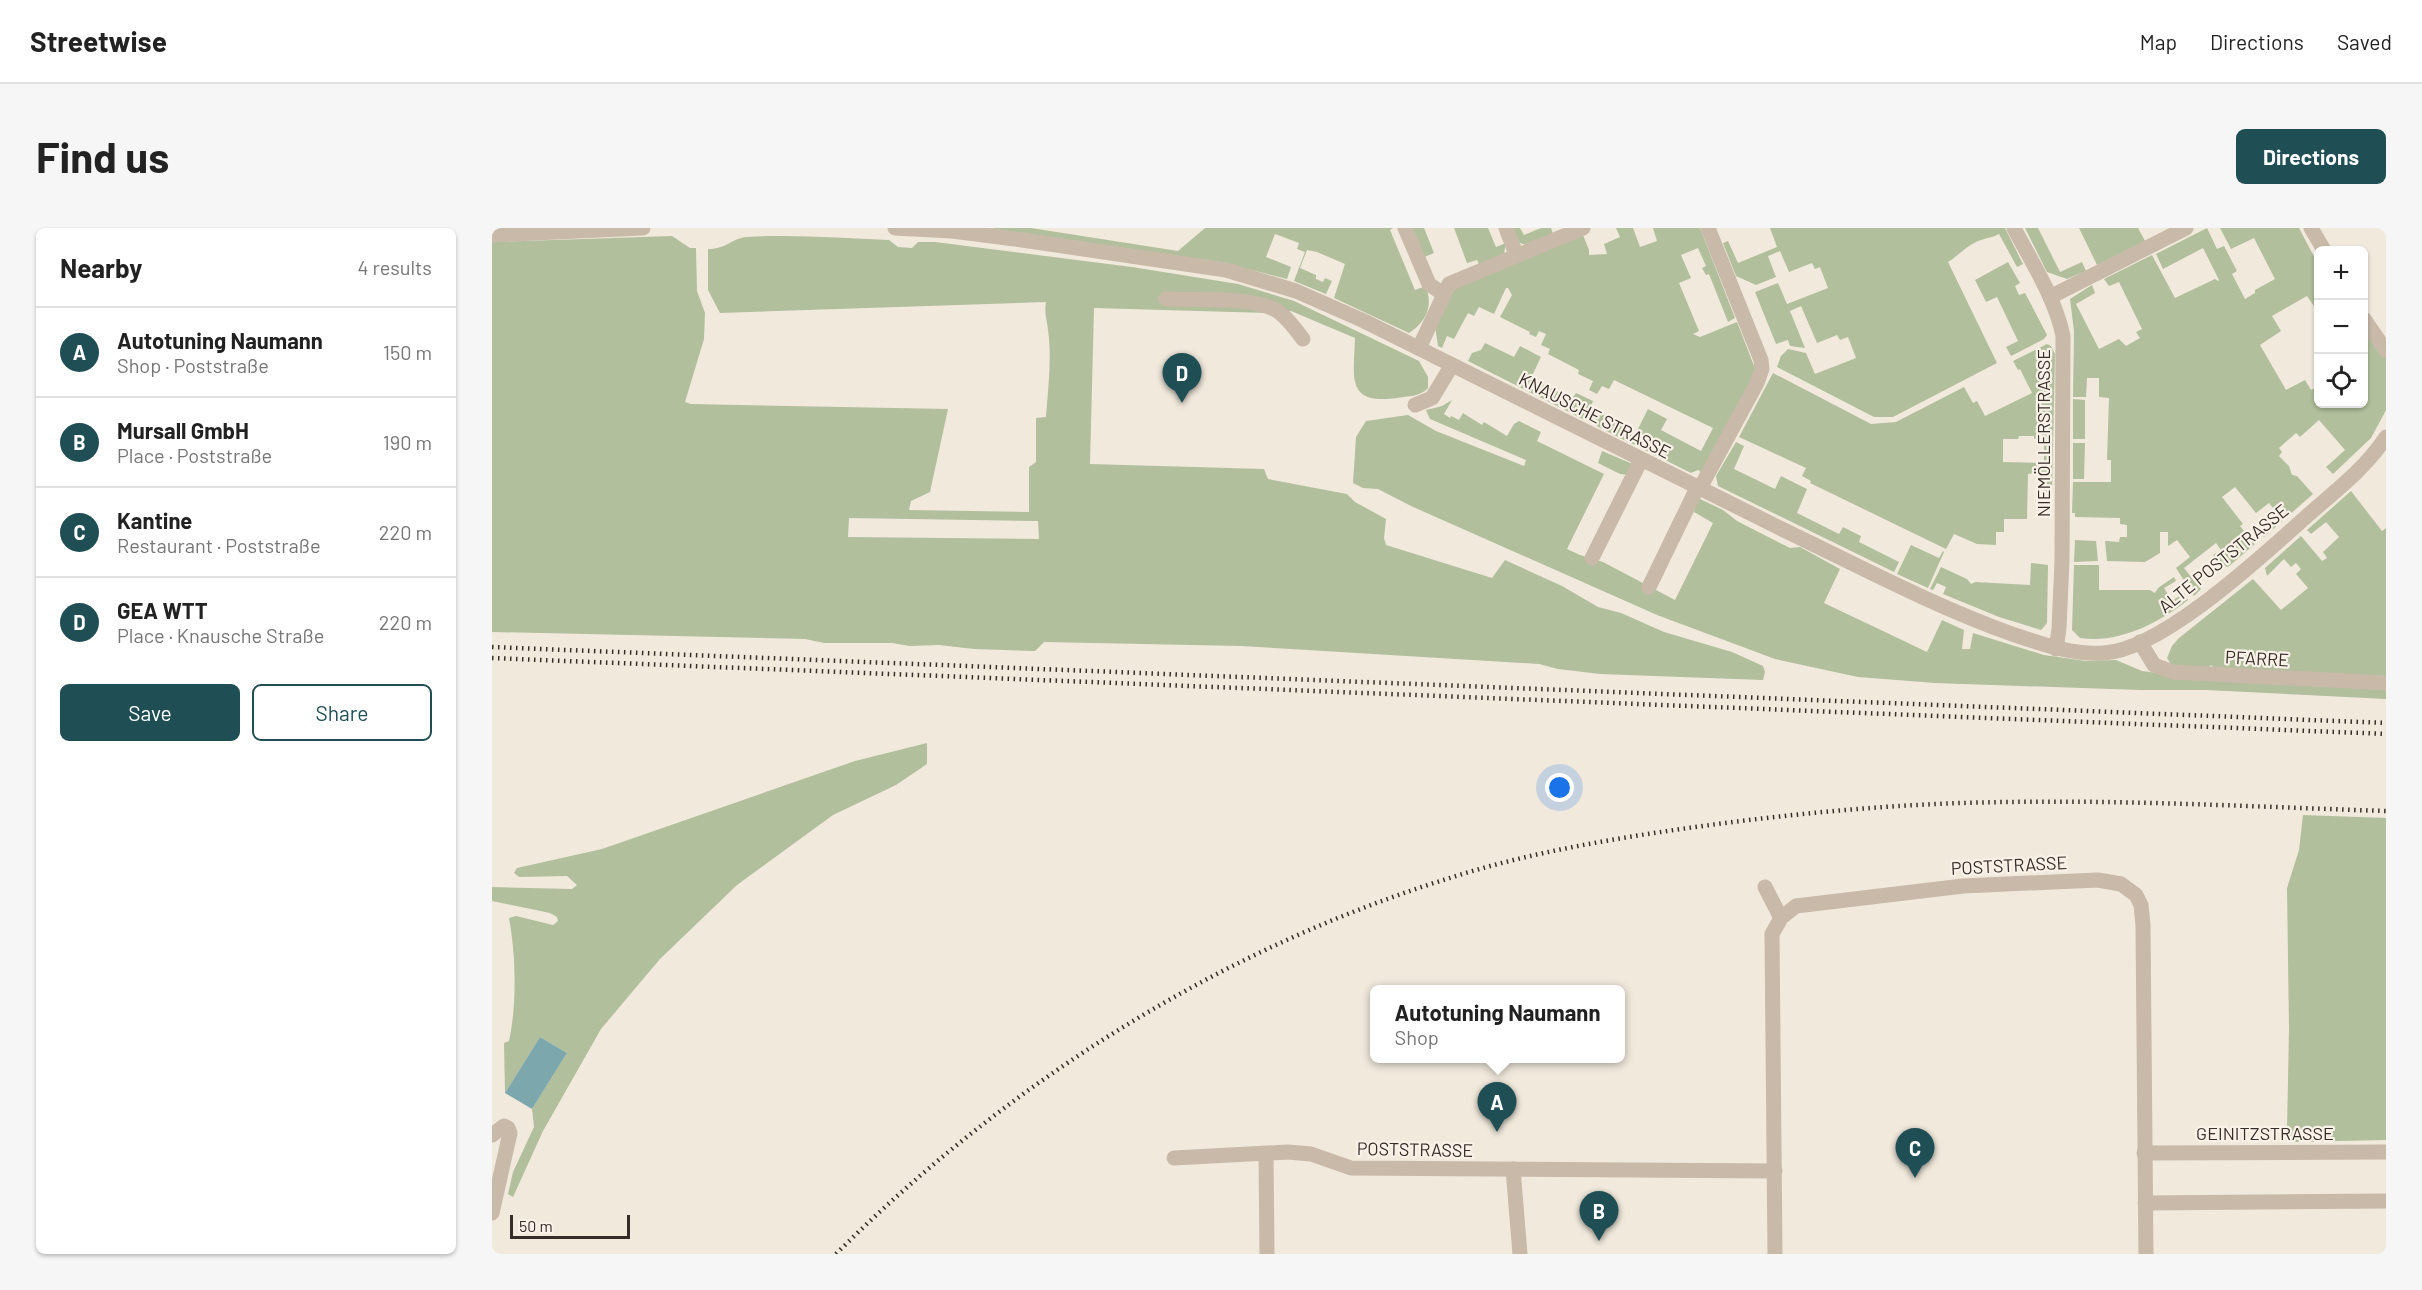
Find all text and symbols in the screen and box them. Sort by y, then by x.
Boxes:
text: Streetwise [30,24,167,58]
text: Map [2140,29,2177,54]
text: Directions [2210,29,2304,54]
text: Saved [2337,29,2392,54]
button: Directions [2236,129,2386,184]
text: Find us [36,131,169,181]
map controls [2314,246,2368,408]
button: + [2314,246,2368,300]
text: Nearby [60,252,142,283]
text: 4 results [357,255,432,279]
button: − [2314,300,2368,354]
text: Autotuning Naumann [117,327,323,353]
text: A [73,340,86,364]
text: 150 m [383,340,432,364]
street label: NIEMÖLLERSTRASSE [2032,349,2054,517]
text: Shop · Poststraße [117,353,269,377]
pin: D [1162,354,1202,403]
button: locate [2314,354,2368,408]
street label: KNAUSCHE STRASSE [1515,367,1675,463]
text: Mursall GmbH [117,417,249,443]
text: B [73,430,86,454]
text: 190 m [383,430,432,454]
text: Place · Poststraße [117,443,272,467]
street label: ALTE POSTSTRASSE [2154,499,2292,617]
text: Kantine [117,507,192,533]
text: C [73,520,86,544]
text: 220 m [379,520,432,544]
text: Restaurant · Poststraße [117,533,321,557]
text: GEA WTT [117,597,208,623]
text: D [73,610,86,634]
text: 220 m [379,610,432,634]
text: Place · Knausche Straße [117,623,324,647]
street label: PFARRE [2225,645,2289,671]
button: Save [60,684,240,741]
button: Share [252,684,432,741]
your location [1545,773,1574,802]
street label: POSTSTRASSE [1950,851,2068,879]
popup [1370,985,1625,1063]
text: Autotuning Naumann [1395,999,1600,1025]
text: Shop [1395,1025,1439,1049]
pin: A [1478,1082,1516,1132]
street label: GEINITZSTRASSE [2196,1122,2334,1144]
pin: C [1896,1128,1934,1178]
street label: POSTSTRASSE [1357,1137,1473,1161]
pin: B [1580,1192,1618,1241]
scale bar [510,1212,630,1240]
text: 50 m [519,1216,553,1235]

